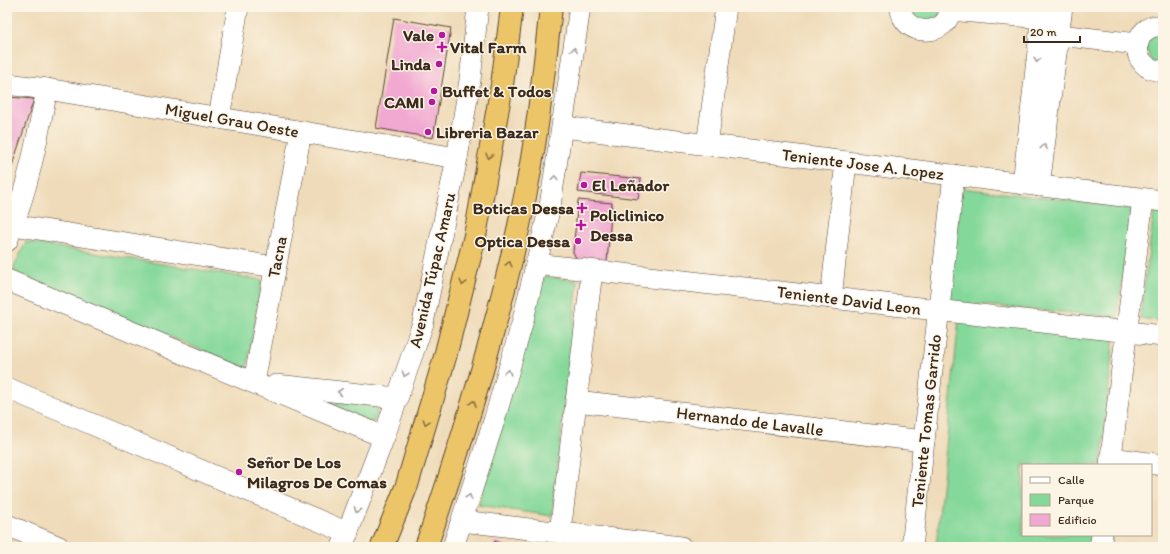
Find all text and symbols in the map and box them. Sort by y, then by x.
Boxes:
scale bar [1024,18,1080,44]
place label: Vale [403,25,434,45]
text: 20 m [1030,25,1057,39]
marker: Vale [437,30,447,40]
place label: Vital Farm [450,37,527,57]
marker: Vital Farm [437,42,447,52]
one-way arrow [569,47,578,53]
place label: Linda [391,54,432,74]
one-way arrow [1033,57,1042,63]
marker: Linda [434,59,444,69]
place label: Buffet & Todos [442,81,552,101]
marker: Buffet & Todos [429,86,439,96]
place label: CAMI [384,92,424,112]
marker: CAMI [427,97,437,107]
street label: Miguel Grau Oeste [164,98,300,142]
place label: Libreria Bazar [436,122,539,142]
marker: Libreria Bazar [423,127,433,137]
street label: Teniente Jose A. Lopez [781,144,945,184]
one-way arrow [1039,144,1048,150]
one-way arrow [485,153,494,159]
one-way arrow [550,175,559,181]
place label: El Leñador [592,175,669,195]
marker: El Leñador [579,180,589,190]
street label: Avenida Túpac Amaru [404,190,460,350]
place label: Boticas Dessa [473,198,575,218]
marker: Boticas Dessa [577,203,587,213]
place label: Policlinico Dessa [590,205,665,245]
marker: Policlinico Dessa [575,219,587,231]
place label: Optica Dessa [474,231,570,252]
street label: Tacna [263,234,291,280]
marker: Optica Dessa [573,236,583,246]
one-way arrow [505,261,513,267]
one-way arrow [459,280,468,287]
street label: Teniente David Leon [776,281,923,319]
street label: Teniente Tomas Garrido [907,333,945,509]
one-way arrow [503,369,511,376]
one-way arrow [402,370,410,377]
one-way arrow [337,388,343,397]
one-way arrow [468,400,477,407]
street label: Hernando de Lavalle [675,402,825,440]
one-way arrow [422,419,431,426]
place label: Señor De Los Milagros De Comas [247,452,387,493]
legend [1022,464,1152,536]
marker: Señor De Los Milagros De Comas [234,467,244,477]
text: Calle [1058,473,1085,487]
one-way arrow [464,493,473,500]
text: Parque [1058,493,1094,507]
one-way arrow [353,506,361,513]
text: Edificio [1058,513,1097,527]

